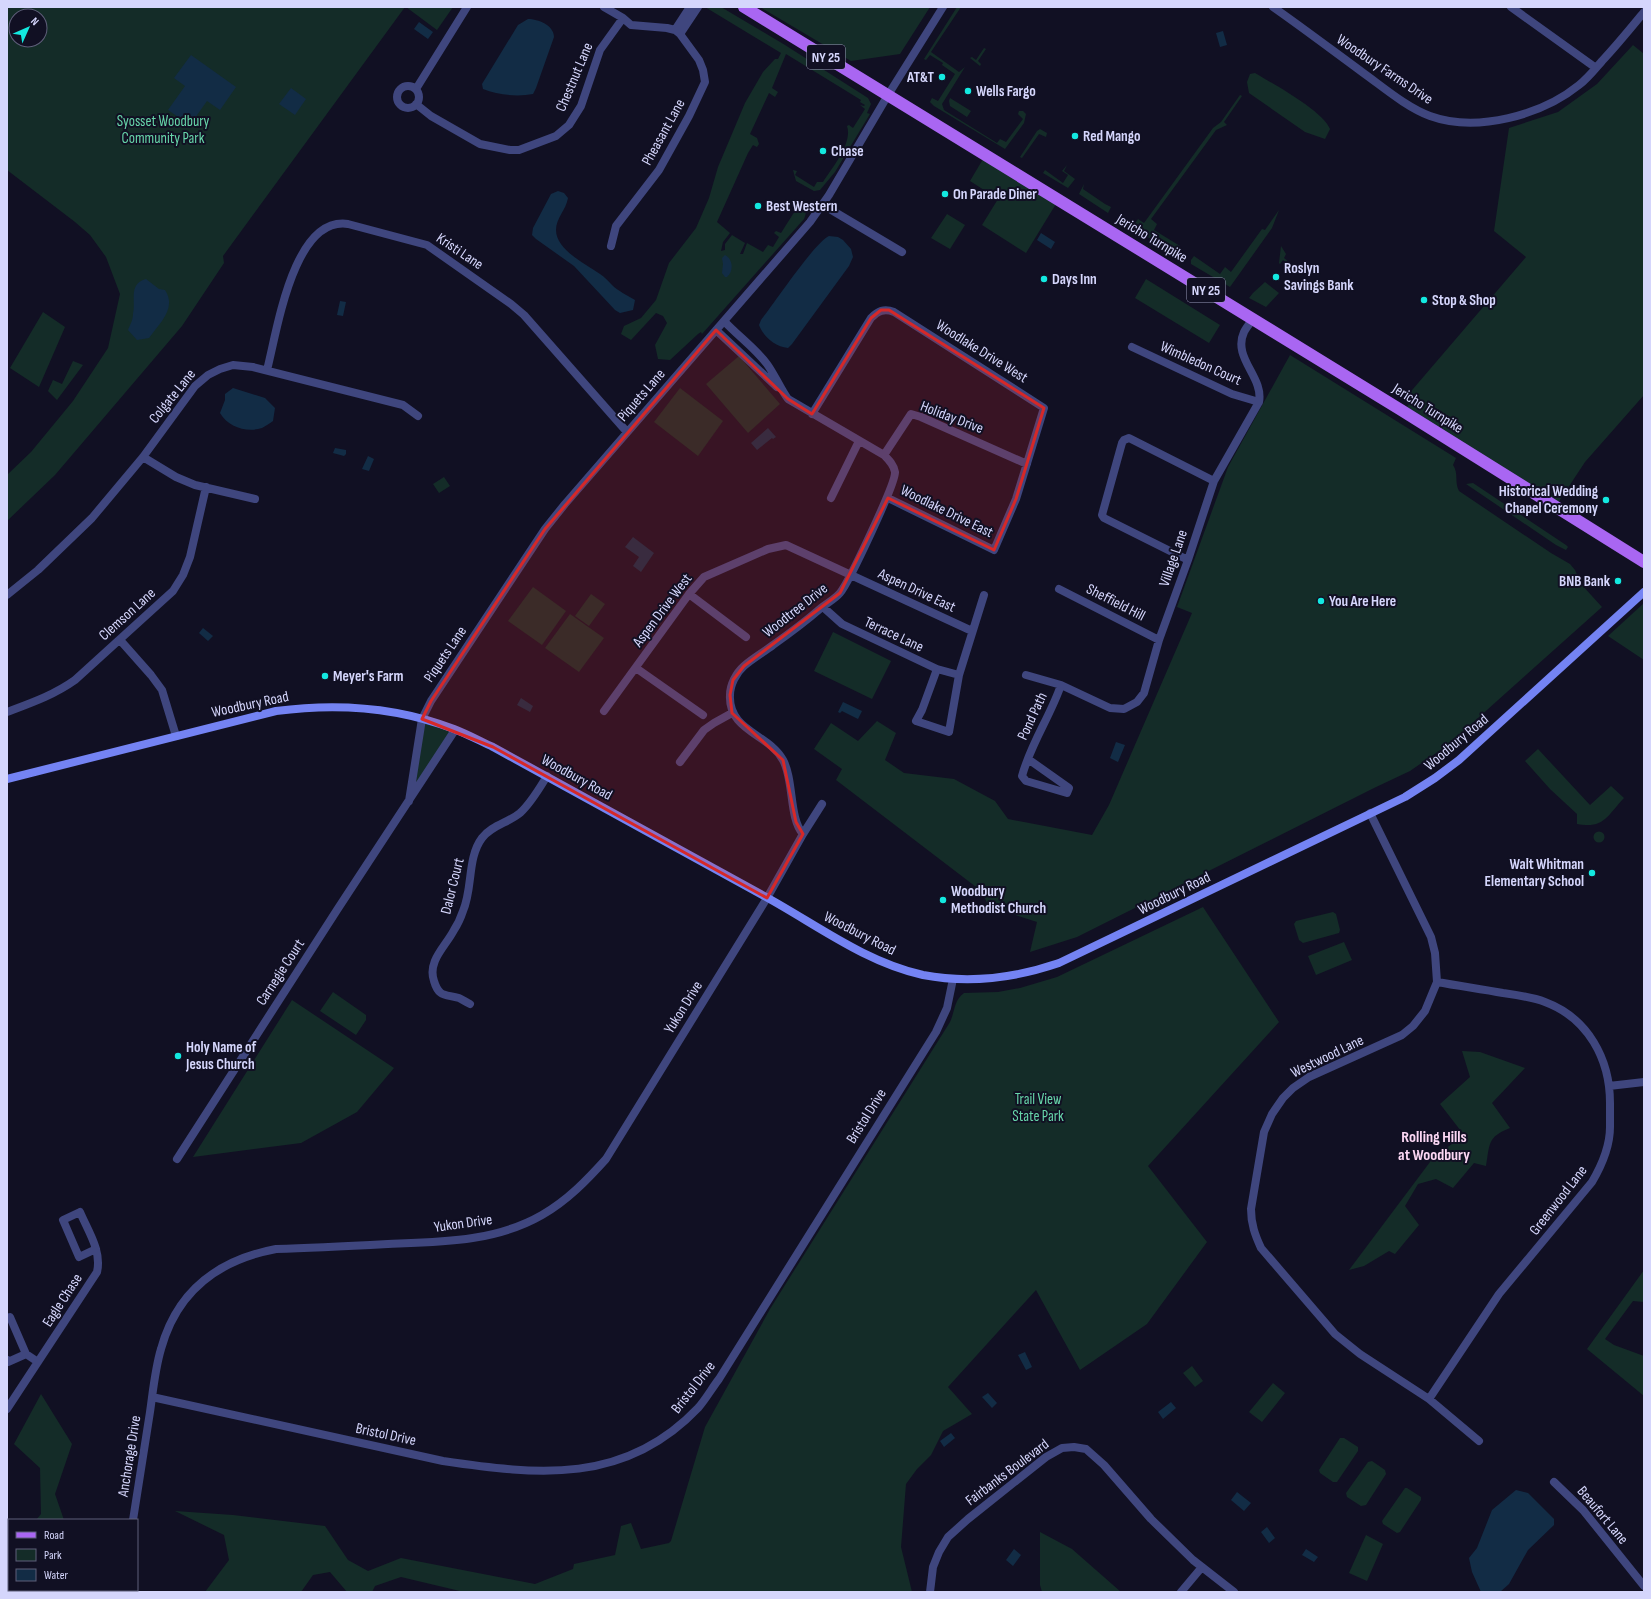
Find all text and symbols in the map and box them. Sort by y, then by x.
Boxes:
north arrow [8,8,48,48]
text: N [28,15,41,28]
street label: Woodbury Farms Drive [1333,30,1437,109]
street label: Chestnut Lane [551,40,597,115]
road number: NY 25 [807,45,845,69]
place label: AT&T [906,68,934,87]
marker: AT&T [937,72,947,82]
place label: Wells Fargo [976,82,1036,101]
marker: Wells Fargo [963,86,973,96]
street label: Pheasant Lane [637,96,689,169]
park label: Syosset Woodbury Community Park [117,112,210,148]
place label: Red Mango [1083,127,1141,146]
marker: Red Mango [1070,131,1080,141]
place label: Chase [831,142,864,161]
marker: Chase [818,146,828,156]
place label: On Parade Diner [953,185,1037,204]
marker: On Parade Diner [940,189,950,199]
place label: Best Western [766,197,837,216]
marker: Best Western [753,201,763,211]
street label: Jericho Turnpike [1112,209,1191,267]
street label: Kristi Lane [433,229,487,274]
place label: Roslyn Savings Bank [1284,259,1354,295]
place label: Days Inn [1052,270,1097,289]
marker: Roslyn Savings Bank [1271,272,1281,282]
marker: Days Inn [1039,274,1049,284]
road number: NY 25 [1187,278,1225,302]
place label: Stop & Shop [1432,291,1496,310]
marker: Stop & Shop [1419,295,1429,305]
street label: Woodlake Drive West [932,316,1032,387]
street label: Wimbledon Court [1157,337,1245,390]
street label: Colgate Lane [145,365,200,427]
street label: Piquets Lane [613,365,669,426]
street label: Jericho Turnpike [1388,379,1467,438]
street label: Holiday Drive [918,397,986,438]
street label: Woodlake Drive East [897,481,997,542]
place label: Historical Wedding Chapel Ceremony [1499,482,1599,518]
marker: Historical Wedding Chapel Ceremony [1601,495,1611,505]
street label: Village Lane [1155,527,1192,589]
street label: Aspen Drive East [874,564,959,617]
street label: Aspen Drive West [628,570,696,652]
place label: BNB Bank [1559,572,1611,591]
marker: BNB Bank [1613,576,1623,586]
street label: Woodtree Drive [759,579,832,642]
street label: Sheffield Hill [1083,580,1148,625]
street label: Clemson Lane [95,584,160,645]
place label: You Are Here [1329,592,1396,611]
marker: You Are Here [1316,596,1326,606]
street label: Terrace Lane [861,612,927,656]
street label: Piquets Lane [420,623,471,686]
place label: Meyer's Farm [333,667,403,686]
marker: Meyer's Farm [320,671,330,681]
street label: Woodbury Road [210,687,290,722]
street label: Pond Path [1013,689,1052,743]
street label: Woodbury Road [1420,710,1492,775]
street label: Woodbury Road [538,750,616,805]
place label: Walt Whitman Elementary School [1485,855,1584,891]
street label: Dalor Court [436,856,469,916]
street label: Woodbury Road [1135,868,1214,919]
marker: Walt Whitman Elementary School [1587,868,1597,878]
place label: Woodbury Methodist Church [951,882,1046,918]
marker: Woodbury Methodist Church [938,895,948,905]
street label: Woodbury Road [821,907,899,960]
street label: Carnegie Court [252,935,309,1009]
street label: Yukon Drive [660,977,707,1037]
street label: Westwood Lane [1288,1031,1367,1082]
place label: Holy Name of Jesus Church [185,1038,257,1074]
marker: Holy Name of Jesus Church [173,1051,183,1061]
street label: Bristol Drive [842,1085,891,1147]
park label: Trail View State Park [1012,1090,1064,1126]
district label: Rolling Hills at Woodbury [1398,1128,1470,1165]
street label: Greenwood Lane [1525,1162,1592,1239]
street label: Yukon Drive [433,1210,493,1237]
street label: Eagle Chase [38,1270,87,1331]
street label: Bristol Drive [667,1357,720,1417]
street label: Anchorage Drive [114,1414,145,1499]
street label: Bristol Drive [354,1419,418,1450]
street label: Fairbanks Boulevard [962,1435,1053,1510]
street label: Beaufort Lane [1573,1482,1632,1548]
legend [8,1519,138,1591]
text: Road [44,1528,64,1543]
text: Park [44,1548,62,1563]
text: Water [44,1568,68,1583]

